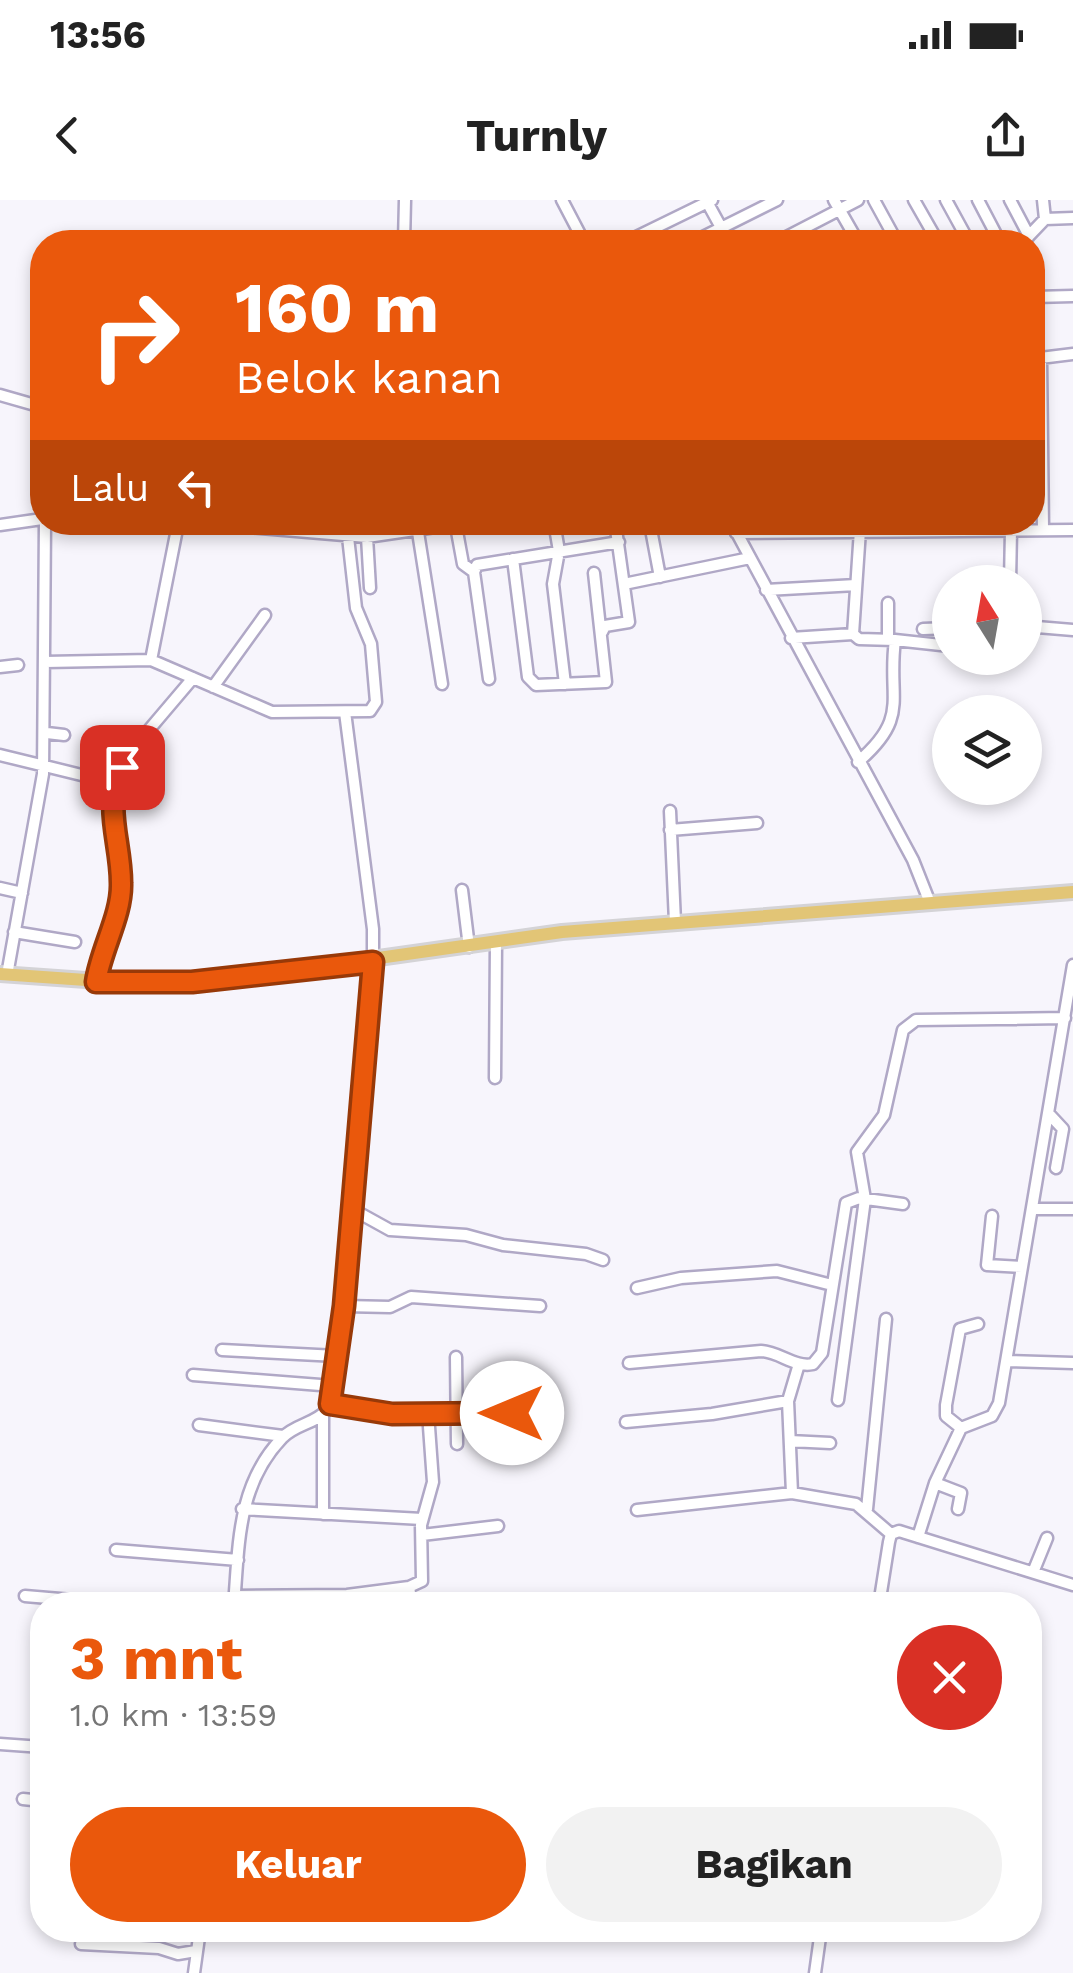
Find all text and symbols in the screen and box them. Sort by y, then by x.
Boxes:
text: 13:56 [50,13,146,57]
icon: back [40,108,95,163]
icon: share [978,108,1033,163]
text: Turnly [466,109,607,162]
text: 160 m [235,267,439,349]
icon: right [70,270,200,400]
text: Belok kanan [235,351,503,404]
icon: left [169,460,224,515]
text: Lalu [70,466,149,510]
north arrow [932,565,1042,675]
map controls [932,565,1042,805]
button: layers [932,695,1042,805]
pin [80,725,165,810]
icon: arrive [95,740,150,795]
position arrow [460,1361,564,1465]
text: 3 mnt [70,1623,242,1694]
button: close [897,1625,1002,1730]
text: 1.0 km · 13:59 [70,1696,277,1734]
button: Keluar [70,1807,526,1922]
button: Bagikan [546,1807,1002,1922]

